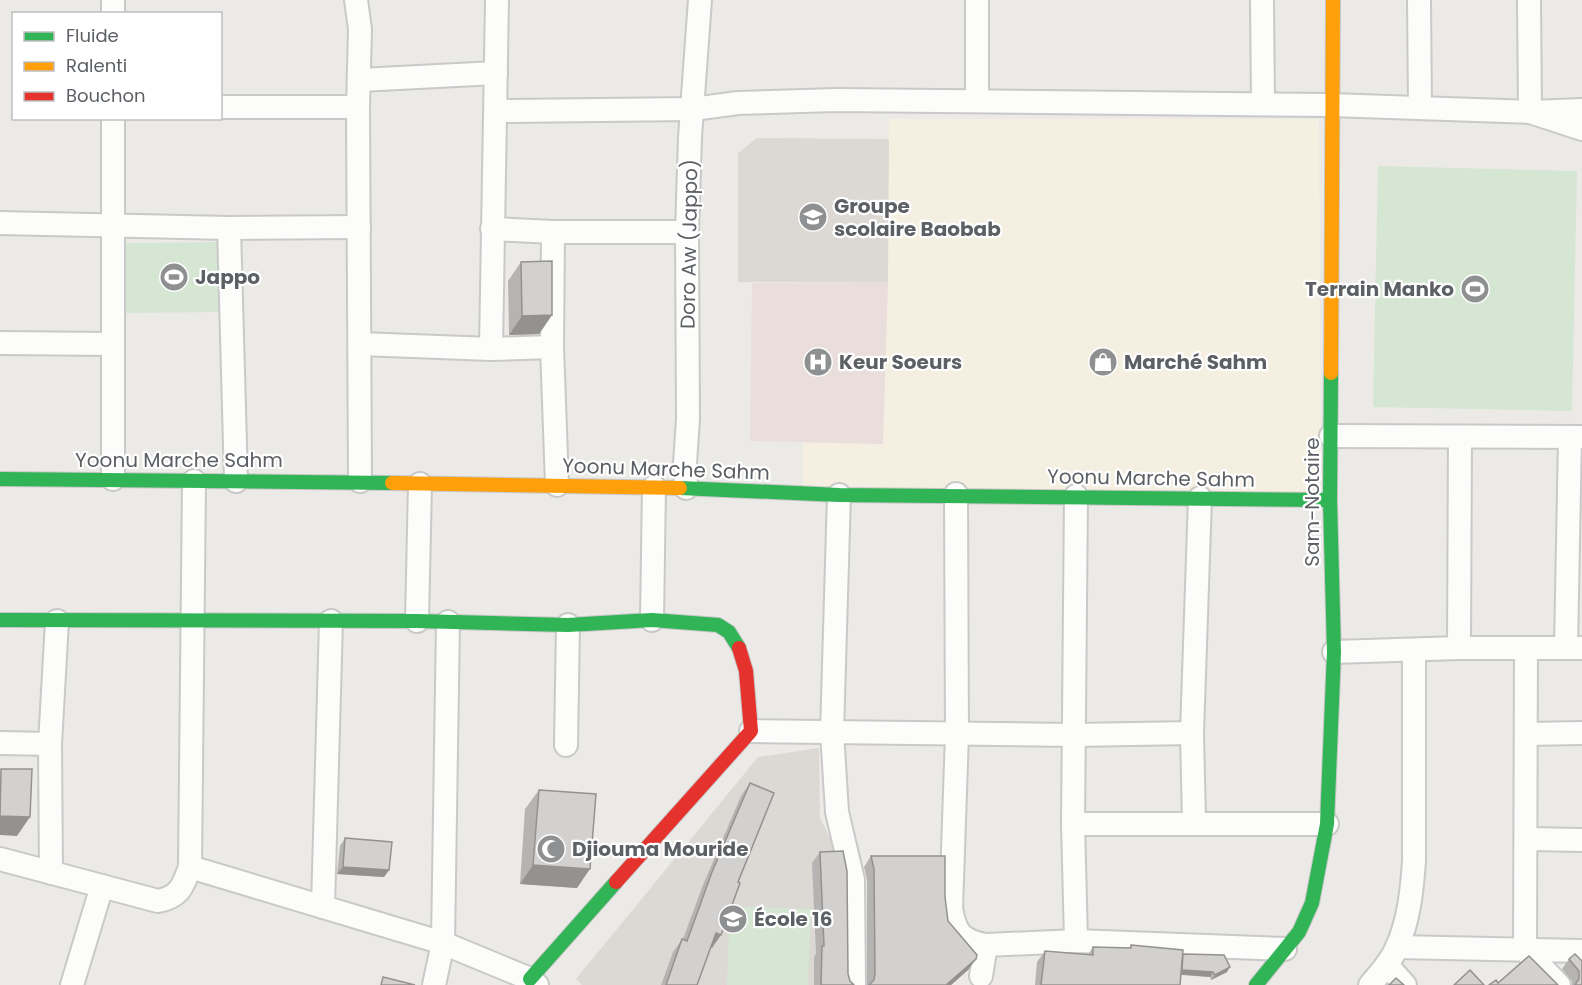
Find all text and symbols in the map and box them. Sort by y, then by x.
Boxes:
legend [12,12,222,120]
text: Fluide [66,23,119,48]
text: Ralenti [66,53,127,78]
text: Bouchon [66,83,146,108]
street label: Doro Aw (Jappo) [674,159,704,329]
place label: Groupe scolaire Baobab [834,192,1001,243]
school or university icon: Groupe scolaire Baobab [797,201,829,233]
sports icon: Jappo [158,261,190,293]
place label: Jappo [195,263,260,291]
sports icon: Terrain Manko [1459,273,1491,305]
place label: Terrain Manko [1305,275,1454,303]
hospital icon: Keur Soeurs [802,346,834,378]
shop icon: Marché Sahm [1087,346,1119,378]
place label: Keur Soeurs [839,348,962,376]
place label: Marché Sahm [1124,348,1267,376]
street label: Sam-Notaire [1298,437,1326,567]
street label: Yoonu Marche Sahm [75,446,283,474]
street label: Yoonu Marche Sahm [562,451,770,487]
street label: Yoonu Marche Sahm [1047,462,1255,494]
mosque icon: Djiouma Mouride [535,833,567,865]
place label: Djiouma Mouride [572,835,748,863]
school or university icon: École 16 [717,903,749,935]
place label: École 16 [754,905,832,933]

